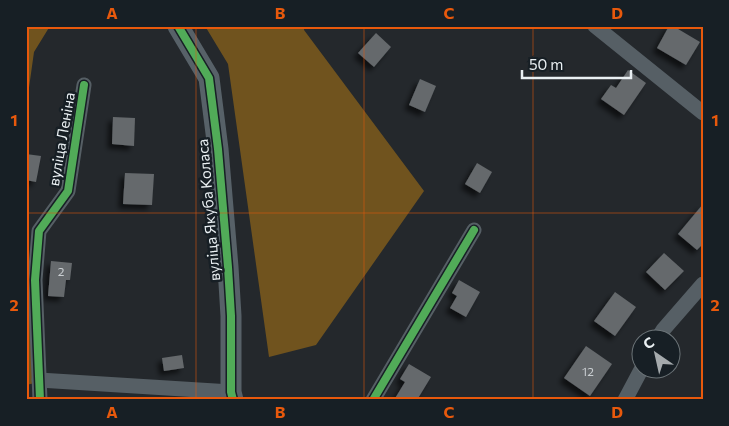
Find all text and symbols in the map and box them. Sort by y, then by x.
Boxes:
text: A [106,3,118,22]
text: B [275,3,286,22]
text: C [444,3,455,22]
text: D [611,3,623,22]
scale bar [522,48,630,80]
text: 50 m [529,55,563,73]
street label: вуліца Леніна [44,91,78,187]
text: 1 [10,110,18,129]
text: 1 [711,110,719,129]
street label: вуліца Якуба Коласа [193,138,223,282]
house number: 2 [58,264,65,278]
text: 2 [9,295,19,314]
text: 2 [710,295,720,314]
north arrow [632,328,682,378]
text: С [640,333,657,353]
house number: 12 [582,364,594,378]
text: A [106,402,118,421]
text: B [275,402,286,421]
text: C [444,402,455,421]
text: D [611,402,623,421]

